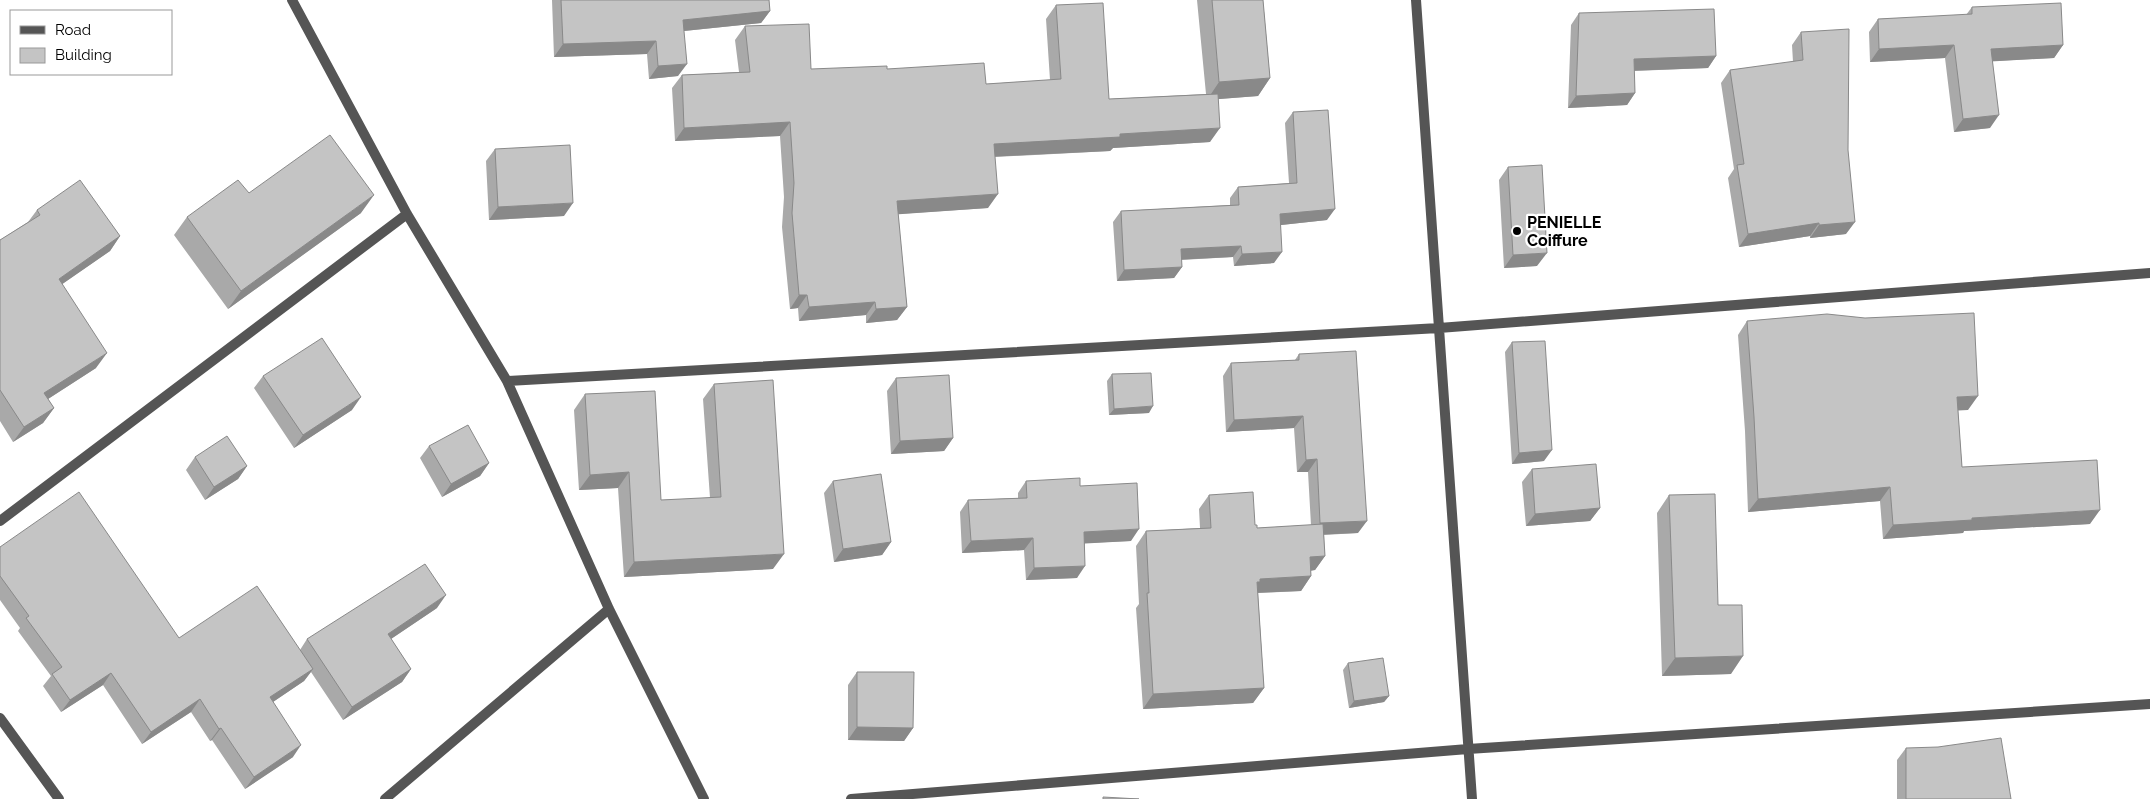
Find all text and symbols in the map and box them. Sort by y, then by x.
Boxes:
legend [10,10,172,75]
text: Road [55,21,91,39]
text: Building [55,46,112,64]
place label: PENIELLE Coiffure [1527,213,1602,250]
marker: PENIELLE Coiffure [1511,225,1523,237]

